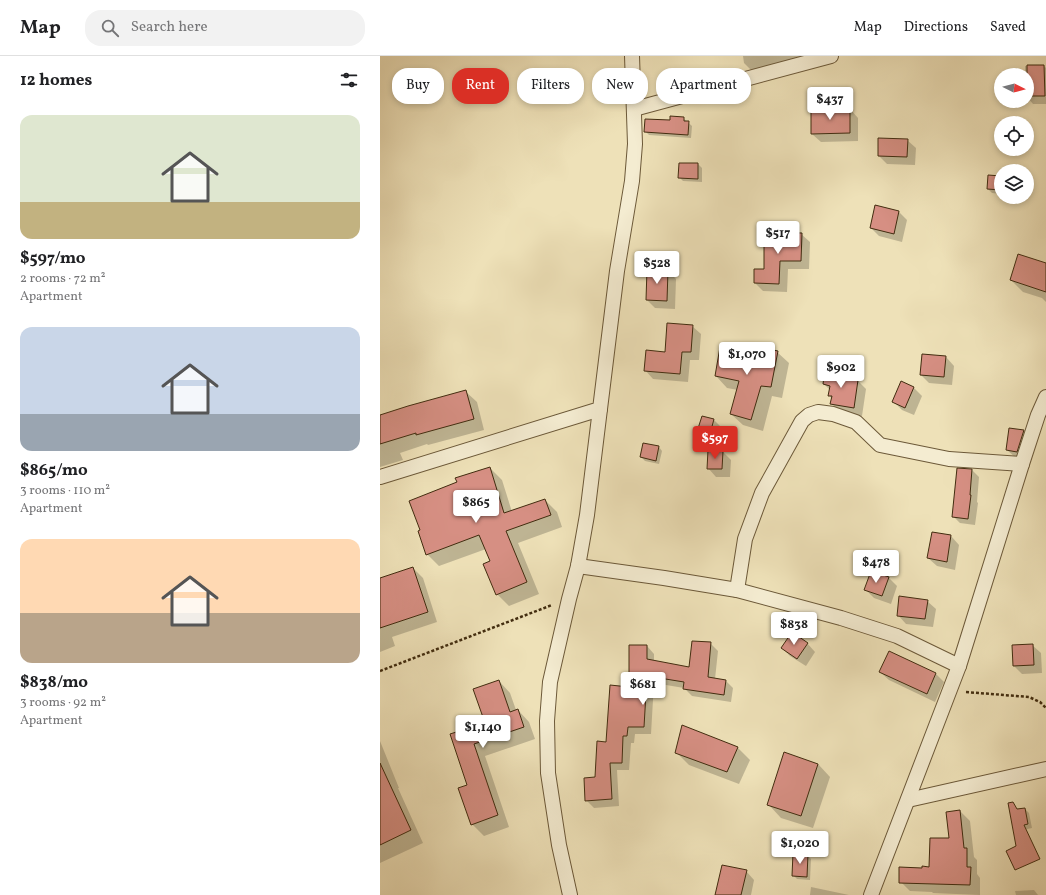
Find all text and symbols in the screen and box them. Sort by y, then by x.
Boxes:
search box [85,10,365,46]
text: Map [20,15,61,41]
icon: search [99,17,121,39]
text: Search here [131,17,208,38]
text: Map [854,18,882,37]
text: Directions [904,18,968,37]
text: Saved [990,18,1026,37]
chip: Buy [392,68,444,104]
chip: Rent [452,68,509,104]
chip: Filters [517,68,584,104]
chip: New [592,68,648,104]
chip: Apartment [656,68,751,104]
north arrow [994,68,1034,108]
map controls [994,68,1034,204]
text: 12 homes [20,69,92,92]
icon: filters [338,69,360,91]
pin: $437 [806,87,854,121]
text: $437 [816,91,844,109]
button: locate [994,116,1034,156]
icon: home [154,141,226,213]
button: layers [994,164,1034,204]
pin: $517 [754,221,802,255]
text: $517 [766,225,790,243]
text: $597/mo [20,247,86,270]
pin: $528 [633,251,681,285]
text: $528 [643,255,671,273]
text: 2 rooms · 72 m² [20,270,106,288]
text: Apartment [20,288,83,306]
pin: $1,070 [714,342,780,376]
text: $1,070 [728,346,766,364]
icon: home [154,353,226,425]
pin: $902 [817,355,865,389]
text: $902 [826,359,856,377]
pin: $597 [691,426,739,460]
text: $597 [702,430,728,448]
text: $865/mo [20,459,88,482]
text: 3 rooms · 110 m² [20,482,110,500]
pin: $865 [452,490,500,524]
text: $865 [462,494,490,512]
text: Apartment [20,500,83,518]
pin: $478 [852,550,900,584]
text: $478 [862,554,890,572]
icon: home [154,565,226,637]
pin: $838 [770,612,818,646]
text: $838 [780,616,808,634]
text: $838/mo [20,671,88,694]
pin: $681 [619,672,667,706]
text: $681 [630,676,656,694]
text: 3 rooms · 92 m² [20,694,106,712]
text: Apartment [20,712,83,730]
pin: $1,140 [450,715,516,749]
text: $1,140 [464,719,502,737]
pin: $1,020 [767,831,833,865]
text: $1,020 [781,835,819,853]

